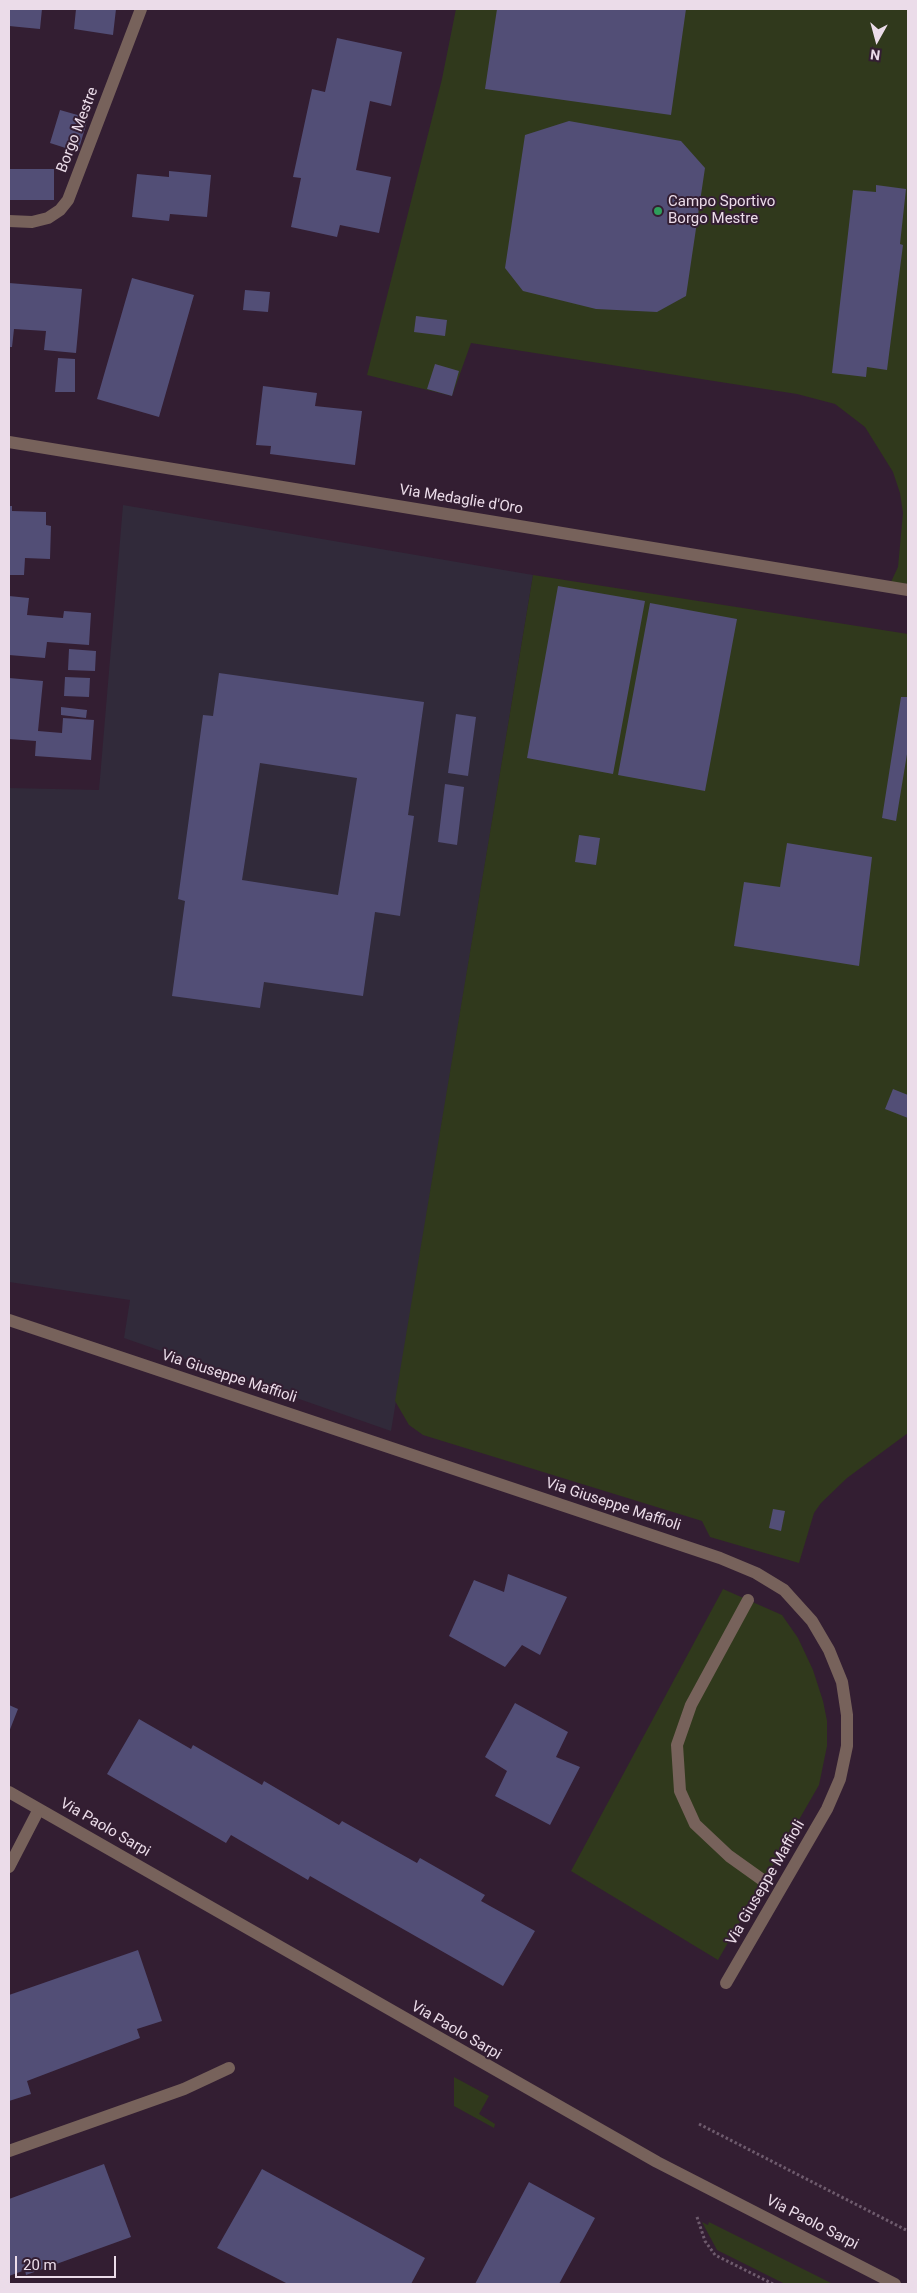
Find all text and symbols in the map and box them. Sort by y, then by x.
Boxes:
north arrow [852,15,902,65]
text: N [869,46,881,63]
street label: Borgo Mestre [53,85,103,175]
place label: Campo Sportivo Borgo Mestre [668,193,775,228]
marker: Campo Sportivo Borgo Mestre [652,205,664,217]
street label: Via Medaglie d'Oro [398,481,524,519]
street label: Via Giuseppe Maffioli [159,1347,299,1407]
street label: Via Giuseppe Maffioli [543,1475,683,1535]
street label: Via Paolo Sarpi [57,1795,153,1861]
street label: Via Giuseppe Maffioli [723,1817,809,1949]
street label: Via Paolo Sarpi [408,1998,504,2064]
street label: Via Paolo Sarpi [763,2192,861,2254]
scale bar [18,2246,119,2278]
text: 20 m [23,2256,57,2274]

